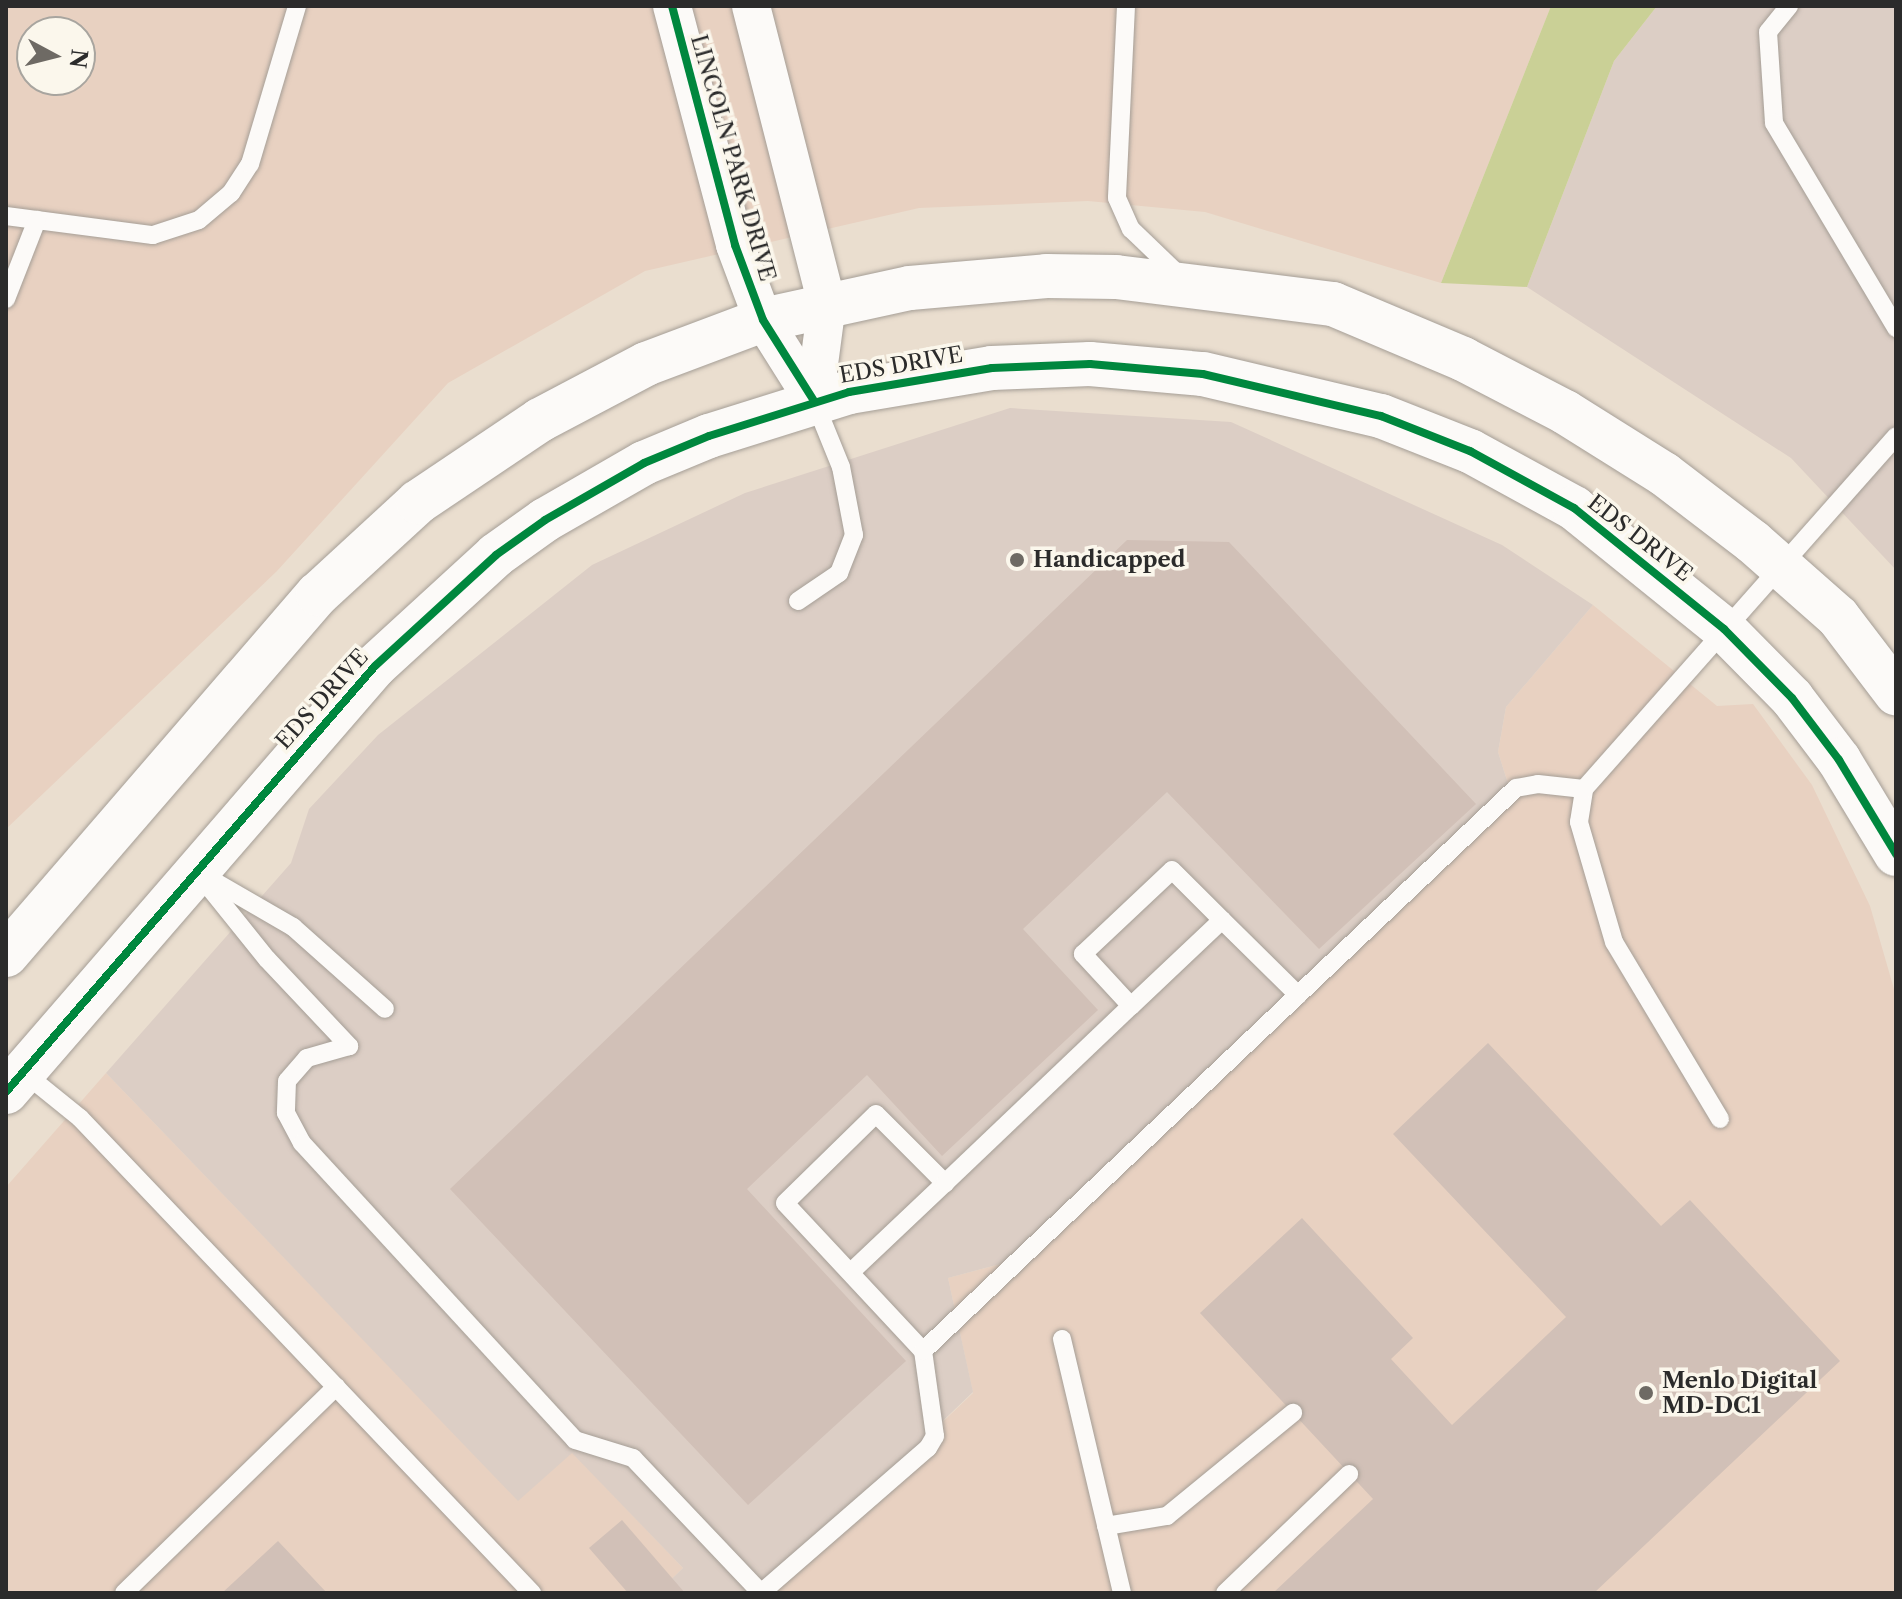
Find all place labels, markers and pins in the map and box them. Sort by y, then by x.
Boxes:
place label: Handicapped [1033,547,1185,573]
marker: Handicapped [1008,551,1026,569]
place label: Menlo Digital MD-DC1 [1662,1367,1817,1418]
marker: Menlo Digital MD-DC1 [1637,1384,1655,1402]

